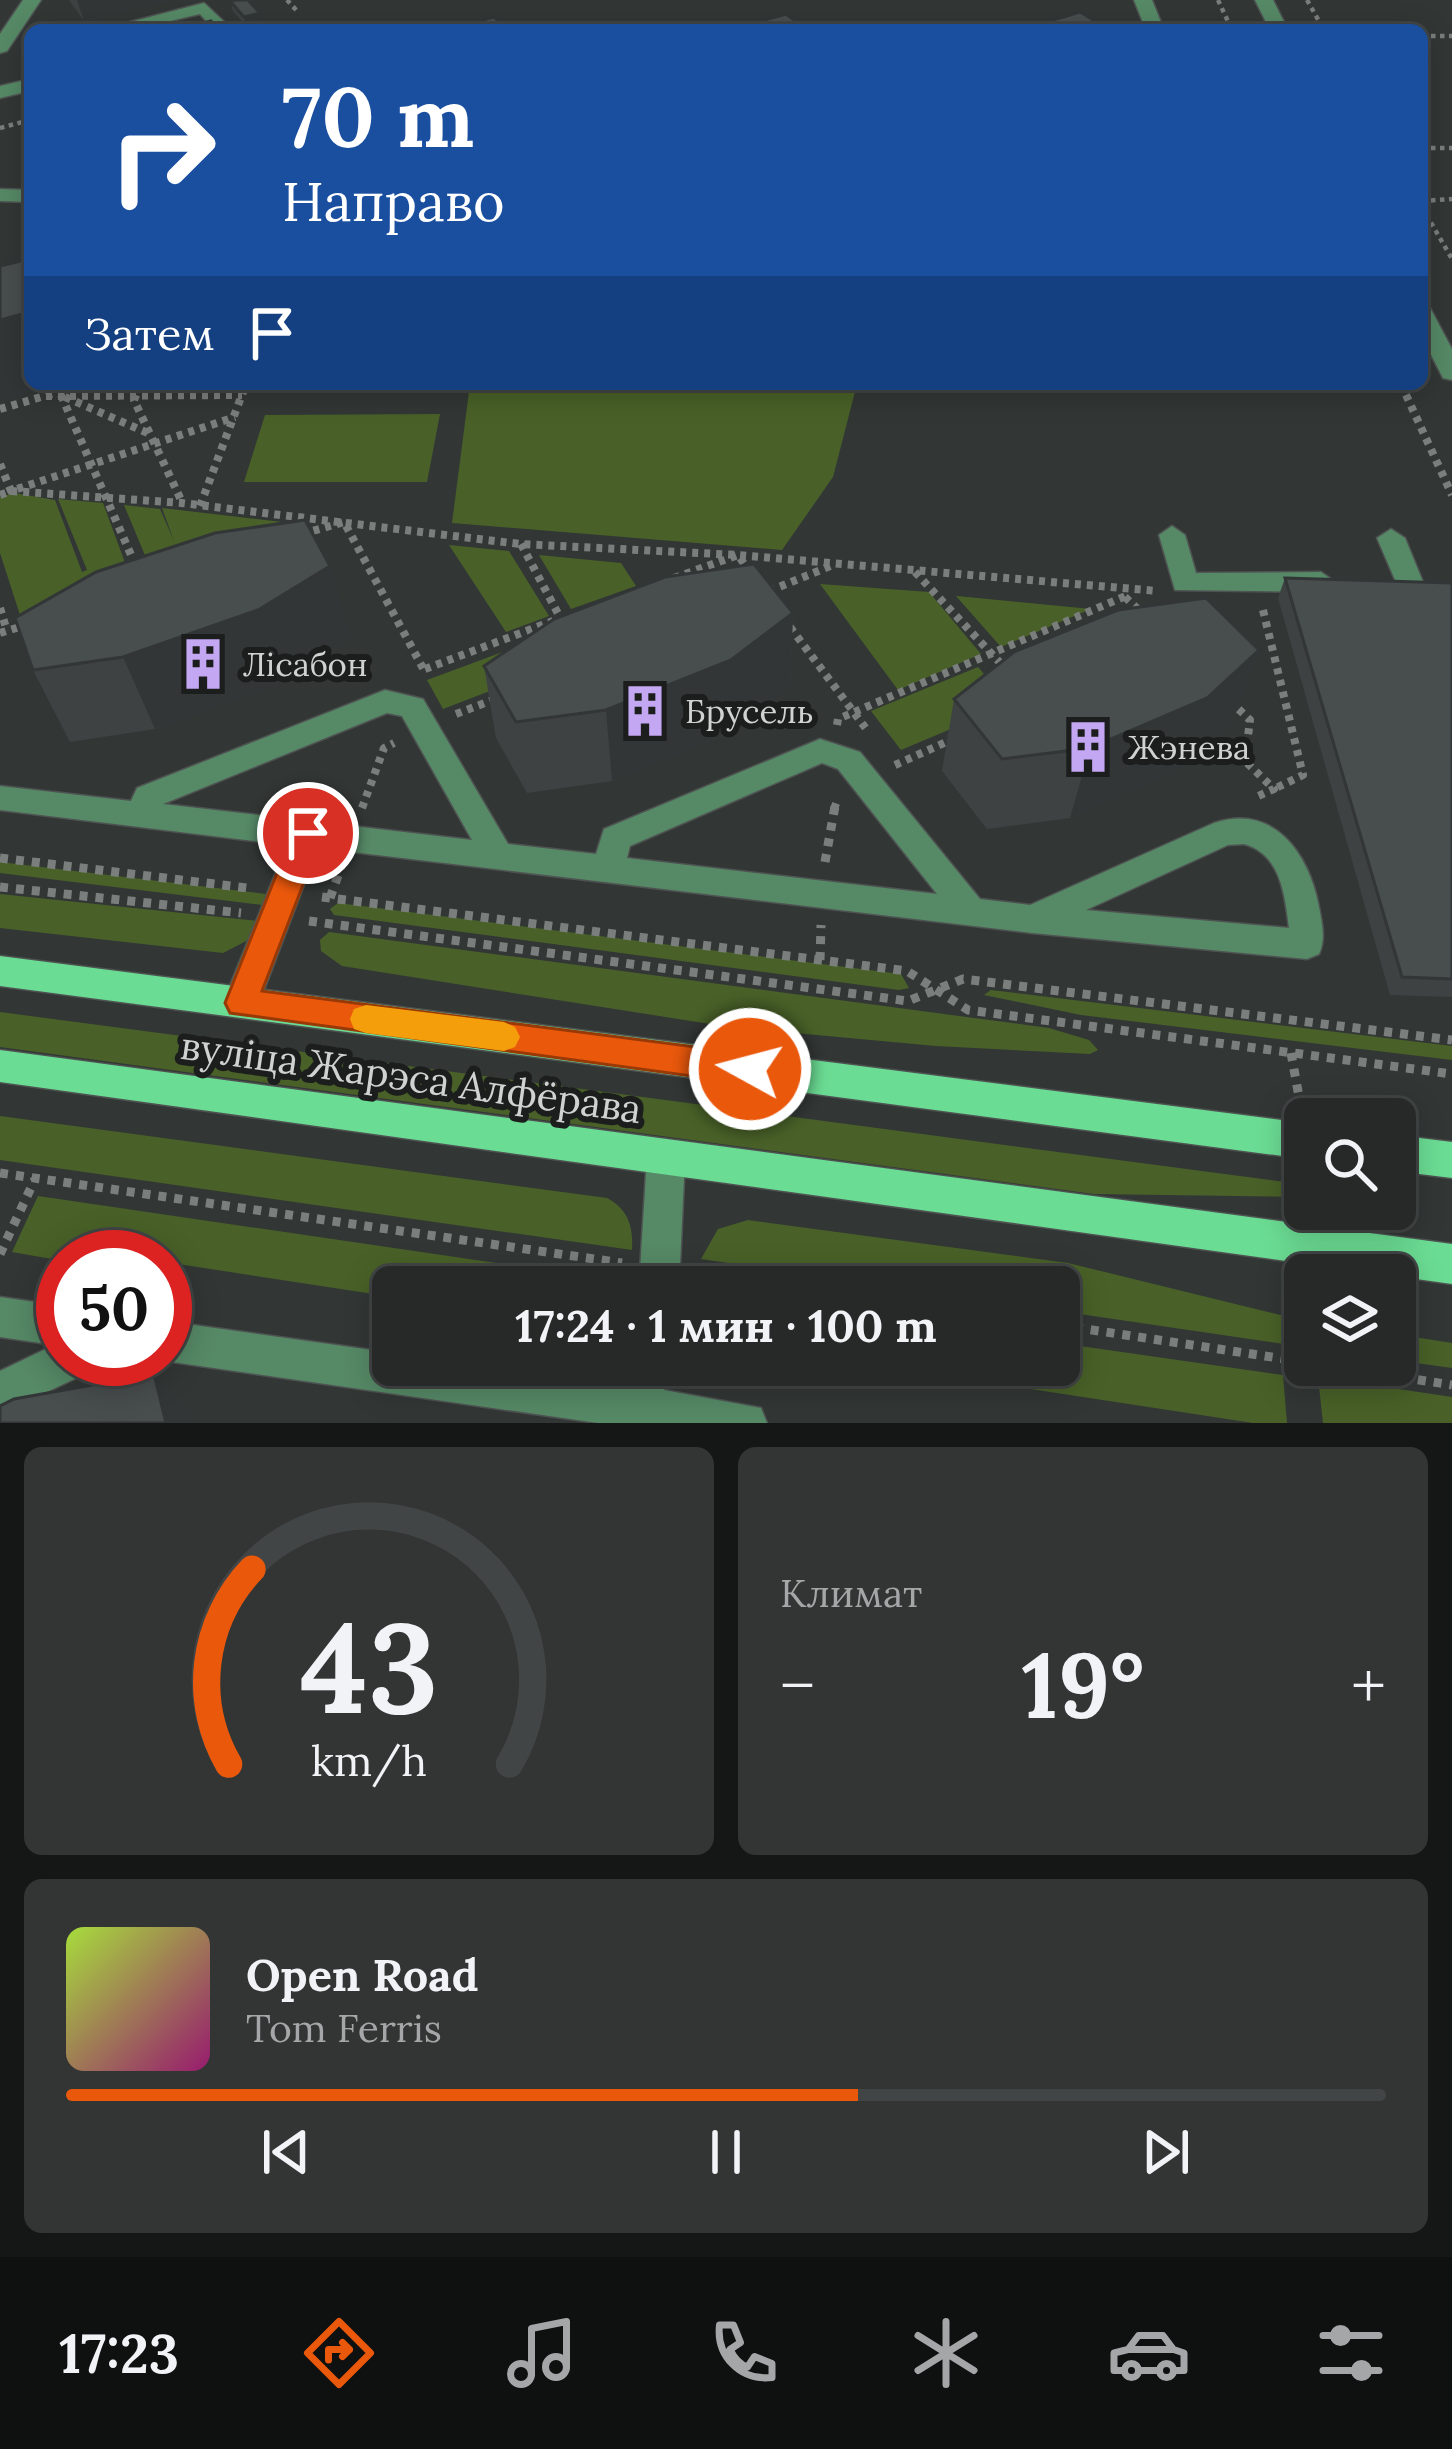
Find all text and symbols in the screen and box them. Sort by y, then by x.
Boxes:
text: 70 m [282,62,474,170]
icon: right [84,72,240,228]
text: Направо [282,167,505,236]
icon: arrive [239,300,305,366]
text: Затем [84,305,215,362]
building icon: Лісабон [174,635,232,693]
place label: Лісабон [243,643,367,685]
building icon: Брусель [616,682,674,740]
place label: Брусель [685,690,814,732]
building icon: Жэнева [1059,718,1117,776]
place label: Жэнева [1128,726,1250,768]
pin [257,782,359,884]
icon: arrive [275,800,341,866]
position arrow [687,1006,813,1132]
street label: вуліца Жарэса Алфёрава [177,1020,645,1134]
map controls [1284,1098,1416,1386]
button: search [1284,1098,1416,1230]
speed limit sign: 50 [36,1230,192,1386]
button: layers [1284,1254,1416,1386]
text: 17:24 · 1 мин · 100 m [515,1297,937,1354]
text: Климат [780,1568,922,1618]
text: 43 [300,1587,438,1747]
text: 19° [1022,1627,1144,1743]
text: − [780,1643,815,1727]
text: + [1351,1643,1386,1727]
text: km/h [311,1733,427,1788]
text: Open Road [246,1946,479,2003]
text: Tom Ferris [246,2003,442,2053]
icon: previous [253,2119,319,2185]
icon: pause [693,2119,759,2185]
icon: next [1133,2119,1199,2185]
icon: directions [297,2311,381,2395]
icon: music [500,2311,584,2395]
icon: phone [702,2311,786,2395]
icon: climate [904,2311,988,2395]
icon: car [1107,2311,1191,2395]
icon: filters [1309,2311,1393,2395]
text: 17:23 [59,2319,179,2388]

